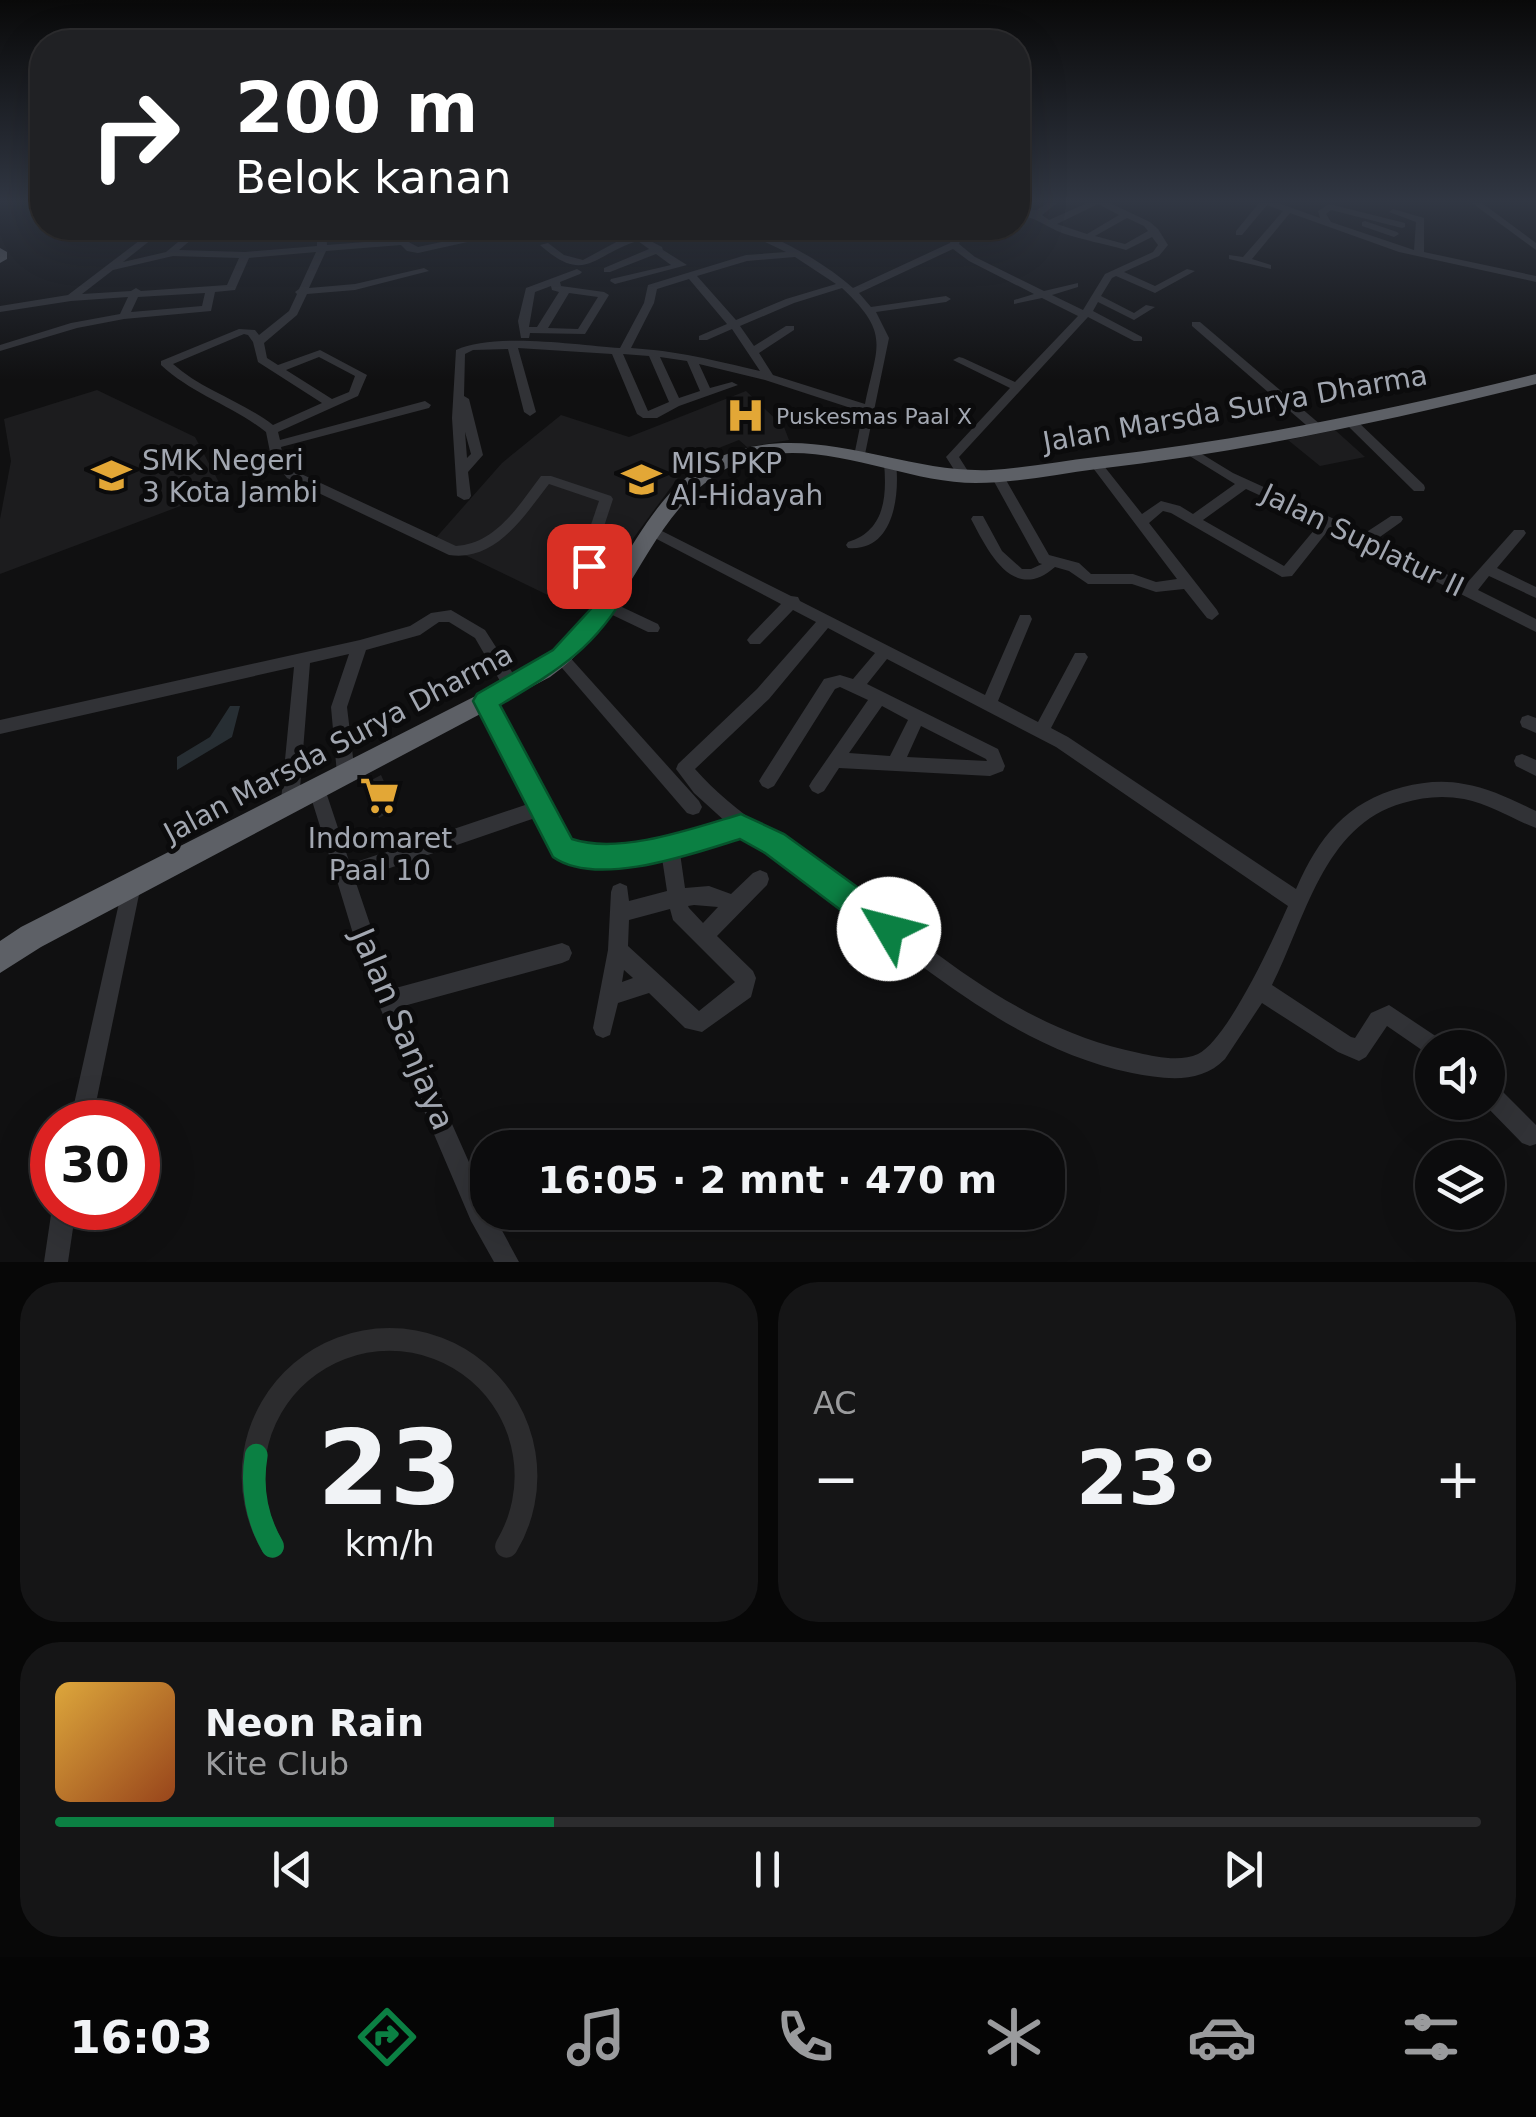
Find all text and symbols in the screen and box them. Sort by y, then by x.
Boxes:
text: 200 m [235,67,478,149]
icon: right [70,70,200,200]
text: Belok kanan [235,151,511,204]
street label: Jalan Marsda Surya Dharma [1038,358,1430,459]
hospital icon: Puskesmas Paal X [725,395,767,437]
place label: Puskesmas Paal X [776,404,972,429]
place label: SMK Negeri 3 Kota Jambi [142,444,318,509]
place label: MIS PKP Al-Hidayah [671,447,823,512]
school or university icon: SMK Negeri 3 Kota Jambi [91,455,133,497]
school or university icon: MIS PKP Al-Hidayah [620,458,662,500]
street label: Jalan Suplatur II [1254,476,1469,604]
pin [547,524,632,609]
icon: arrive [562,539,617,594]
street label: Jalan Marsda Surya Dharma [157,637,518,850]
supermarket icon: Indomaret Paal 10 [359,775,401,817]
place label: Indomaret Paal 10 [308,822,452,887]
position arrow [837,877,941,981]
street label: Jalan Sanjaya [343,921,463,1135]
map controls [1415,1030,1505,1230]
button: sound [1415,1030,1505,1120]
speed limit sign: 30 [30,1100,160,1230]
button: layers [1415,1140,1505,1230]
text: 16:05 · 2 mnt · 470 m [538,1158,997,1202]
text: AC [813,1384,857,1422]
text: 23 [317,1407,461,1529]
text: 23° [1076,1434,1218,1522]
text: − [813,1447,859,1511]
text: + [1435,1447,1481,1511]
text: km/h [344,1523,434,1564]
text: Neon Rain [205,1701,424,1745]
text: Kite Club [205,1745,349,1783]
icon: previous [265,1842,320,1897]
icon: pause [740,1842,795,1897]
icon: next [1216,1842,1271,1897]
icon: directions [352,2002,422,2072]
icon: music [561,2002,631,2072]
icon: phone [770,2002,840,2072]
icon: climate [979,2002,1049,2072]
icon: car [1187,2002,1257,2072]
icon: filters [1396,2002,1466,2072]
text: 16:03 [69,2011,213,2064]

